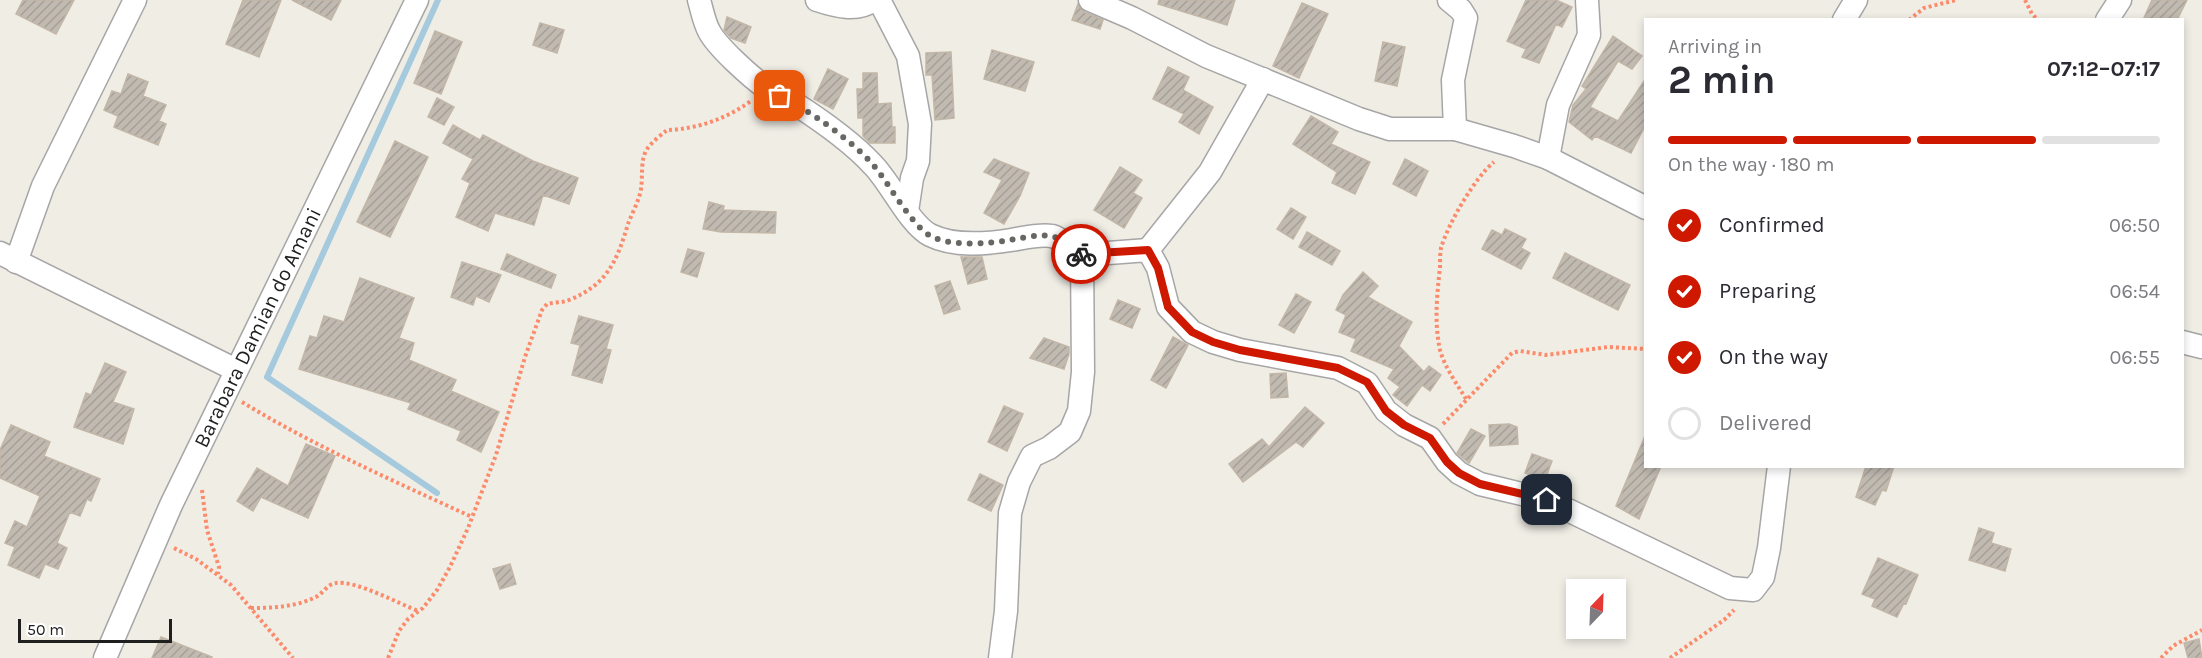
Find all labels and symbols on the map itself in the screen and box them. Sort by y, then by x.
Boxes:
pin [754,70,805,121]
street label: Barabara Damian do Amani [189,204,326,451]
courier [1051,224,1111,284]
pin [1521,474,1572,525]
north arrow [1566,579,1626,639]
scale bar [18,616,172,644]

